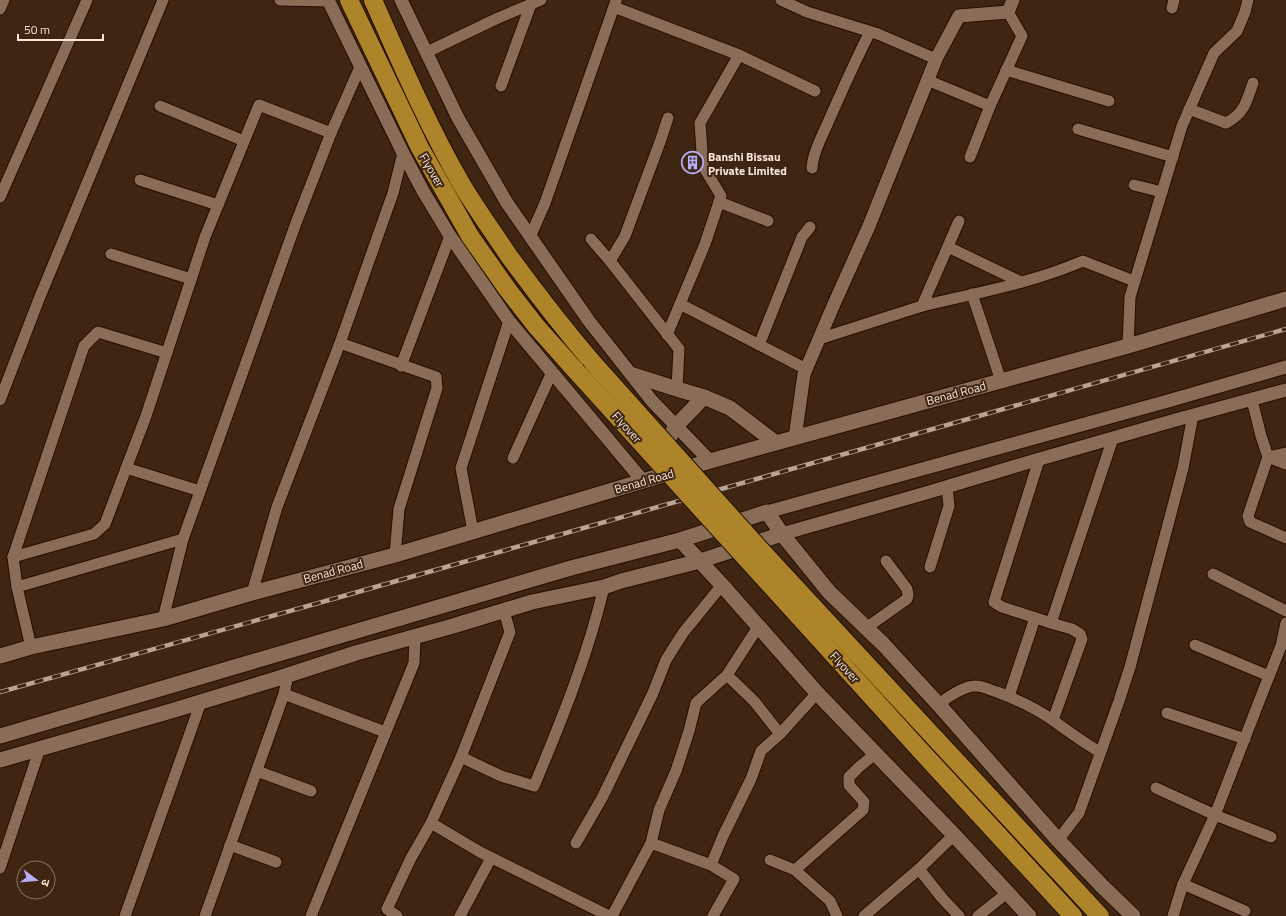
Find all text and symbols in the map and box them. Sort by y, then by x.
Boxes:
scale bar [18,16,103,42]
text: 50 m [24,20,50,39]
place label: Banshi Bissau Private Limited [708,147,787,180]
street label: Flyover [415,149,449,191]
building icon: Banshi Bissau Private Limited [679,150,705,176]
street label: Benad Road [924,376,988,410]
street label: Flyover [608,407,646,447]
street label: Benad Road [612,463,676,499]
street label: Benad Road [301,554,365,588]
street label: Flyover [826,647,864,687]
north arrow [16,860,56,900]
text: उ [37,877,54,889]

